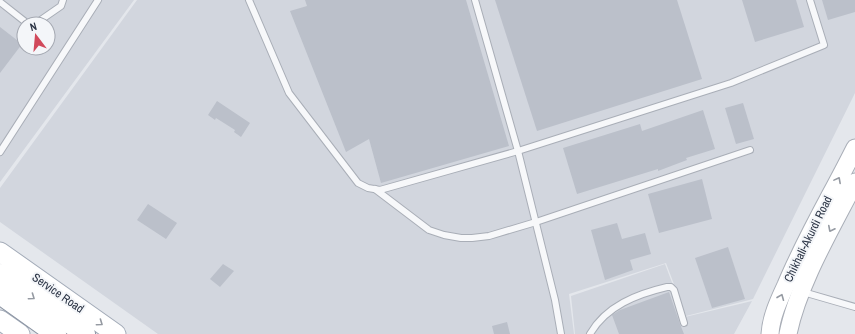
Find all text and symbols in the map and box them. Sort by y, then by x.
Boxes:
north arrow [16,16,56,56]
text: N [28,19,38,34]
one-way arrow [833,177,841,184]
street label: Chikhali-Akurdi Road [780,193,836,285]
one-way arrow [828,225,836,232]
street label: Service Road [29,269,87,317]
one-way arrow [28,292,35,300]
one-way arrow [776,293,784,300]
one-way arrow [96,318,103,325]

